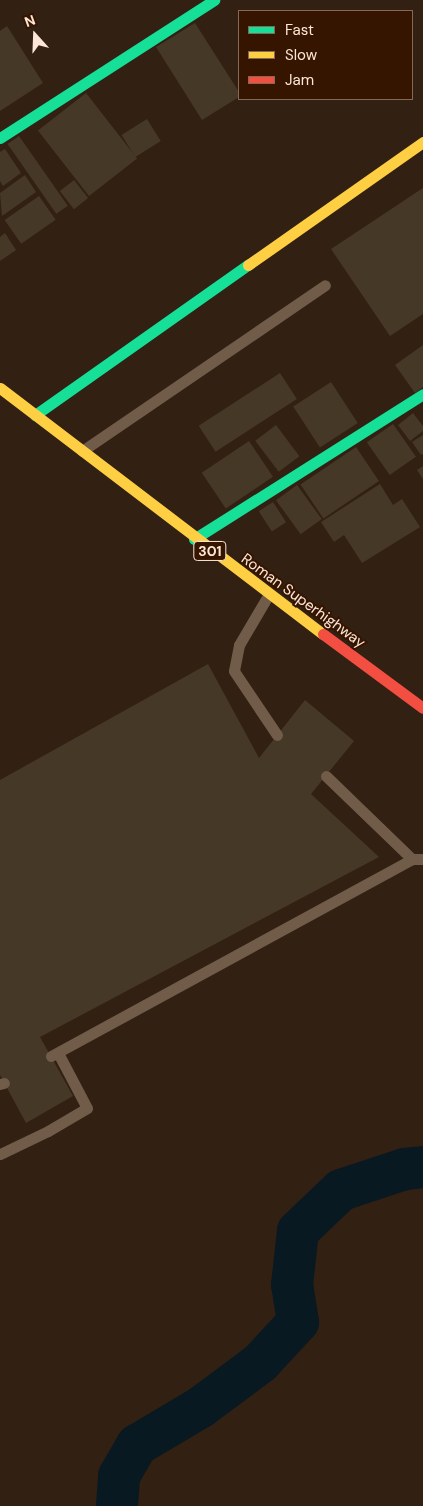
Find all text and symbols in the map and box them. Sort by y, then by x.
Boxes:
north arrow [10,10,60,60]
legend [238,10,413,100]
text: N [22,11,38,31]
text: Fast [285,20,314,40]
text: Slow [285,45,317,65]
text: Jam [285,70,314,90]
road number: 301 [192,540,228,562]
street label: Roman Superhighway [237,550,369,652]

